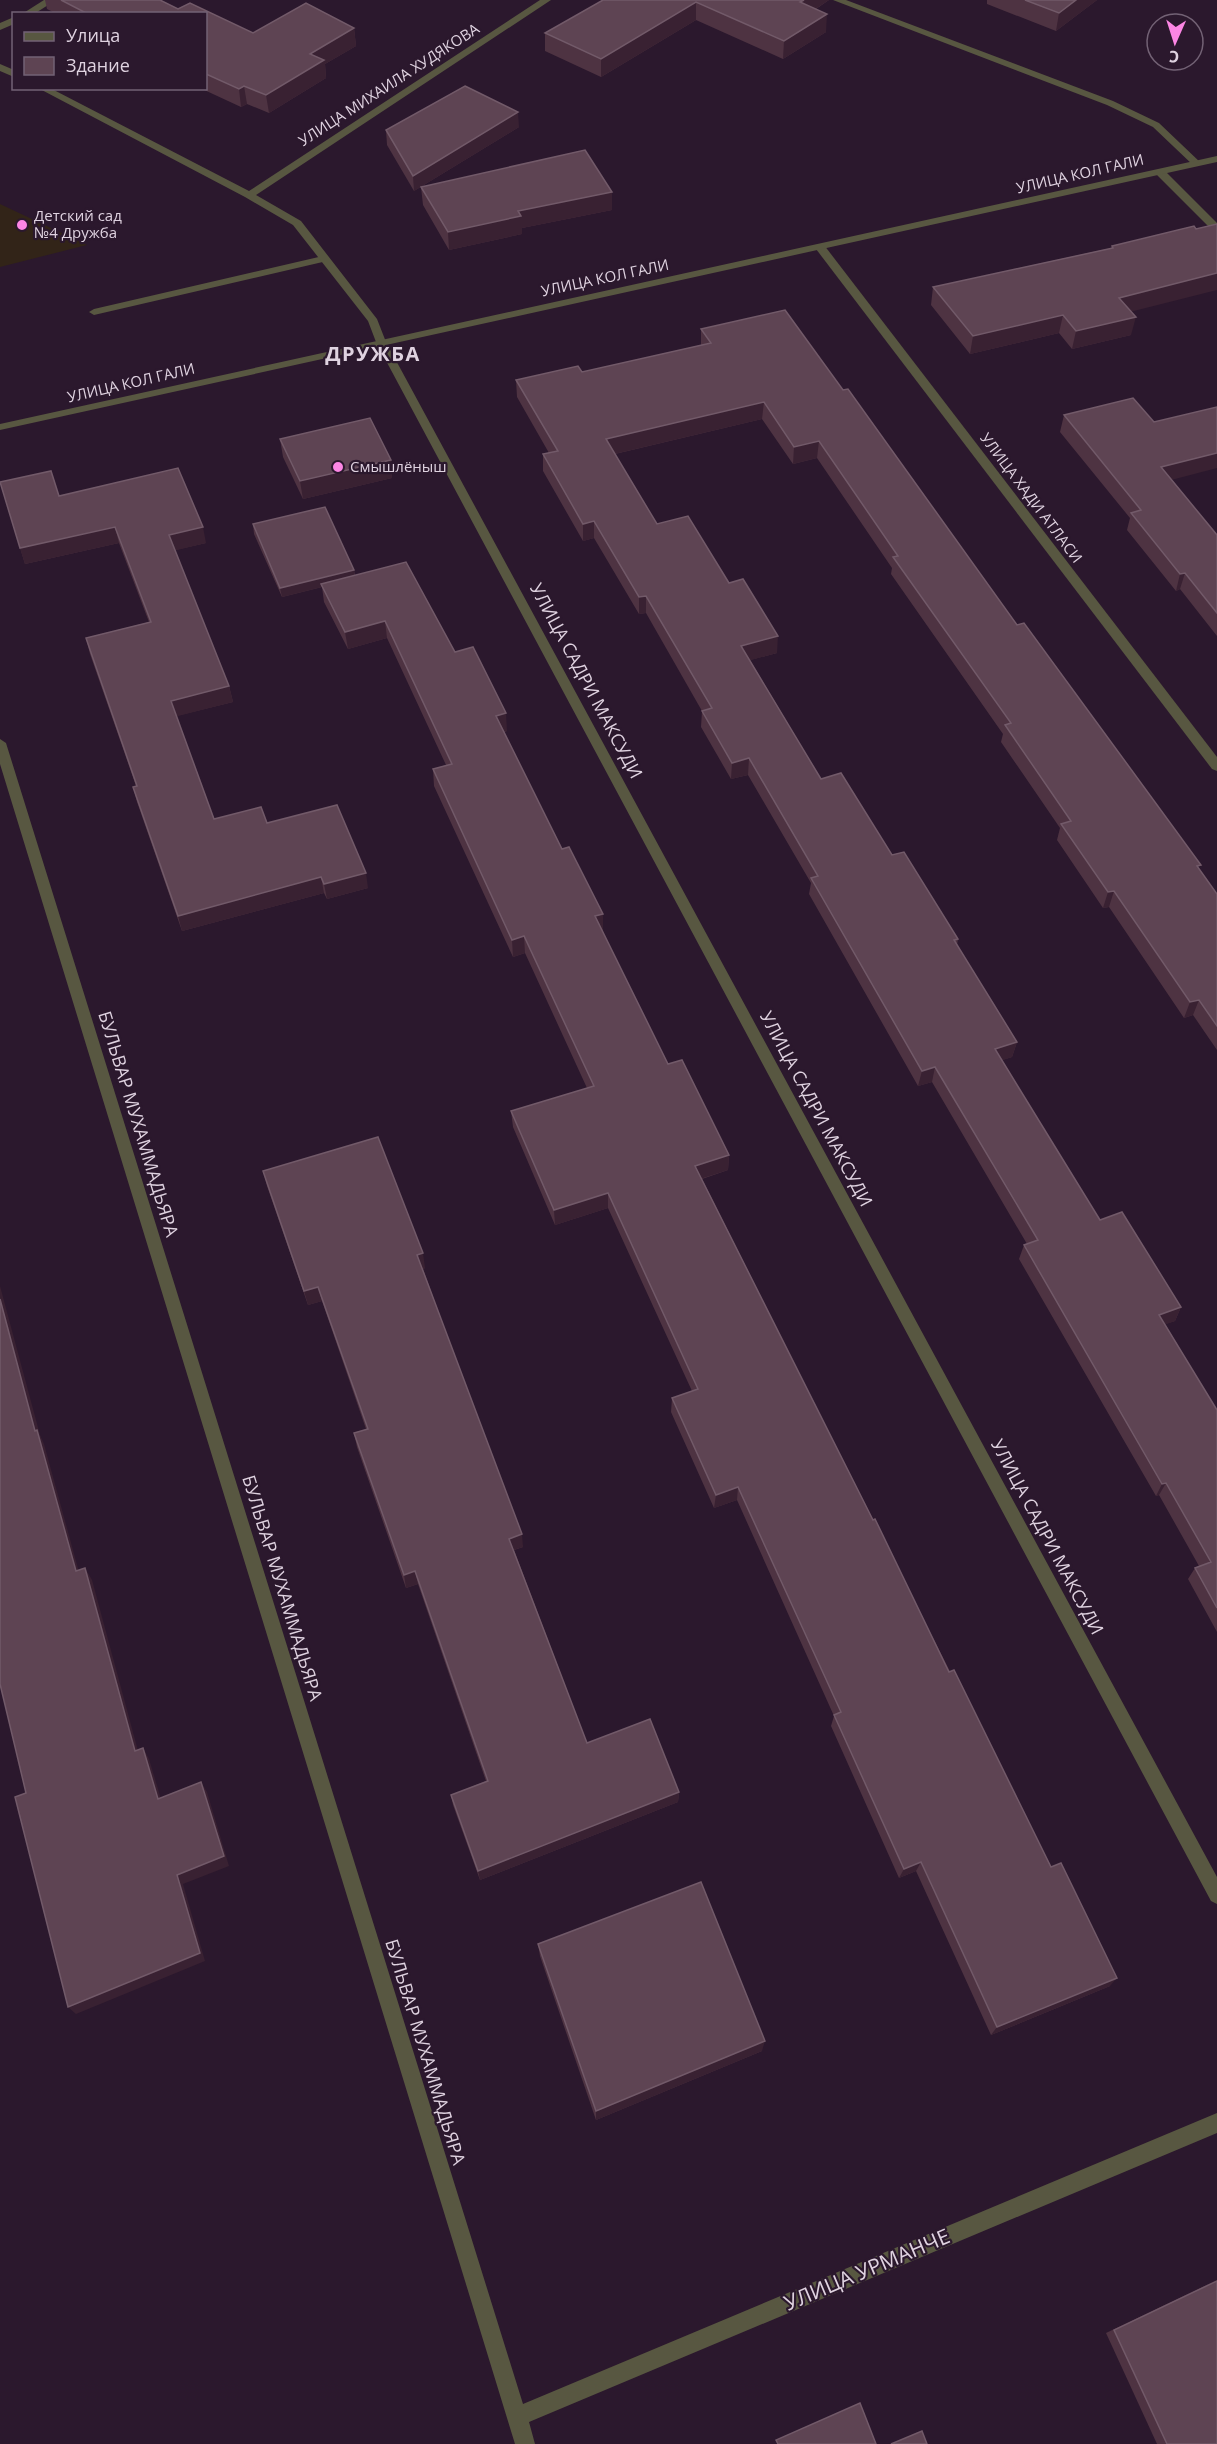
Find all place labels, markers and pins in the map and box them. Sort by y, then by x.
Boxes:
place label: Детский сад №4 Дружба [34,205,122,242]
marker: Детский сад №4 Дружба [15,218,29,232]
place label: Смышлёныш [350,456,447,476]
marker: Смышлёныш [331,460,345,474]

